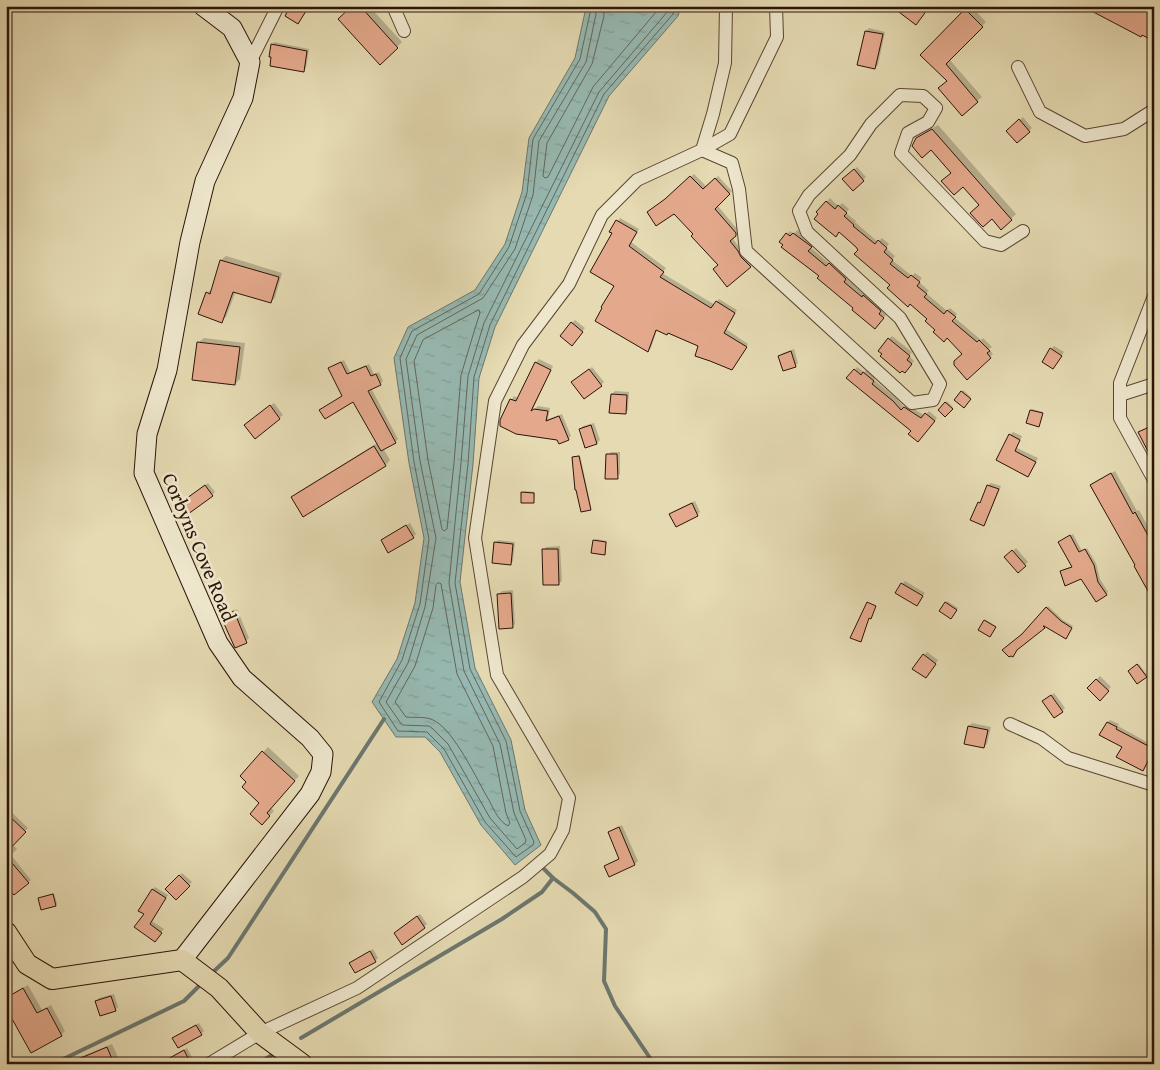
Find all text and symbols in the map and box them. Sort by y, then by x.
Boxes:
street label: Corbyns Cove Road [156,468,245,626]

